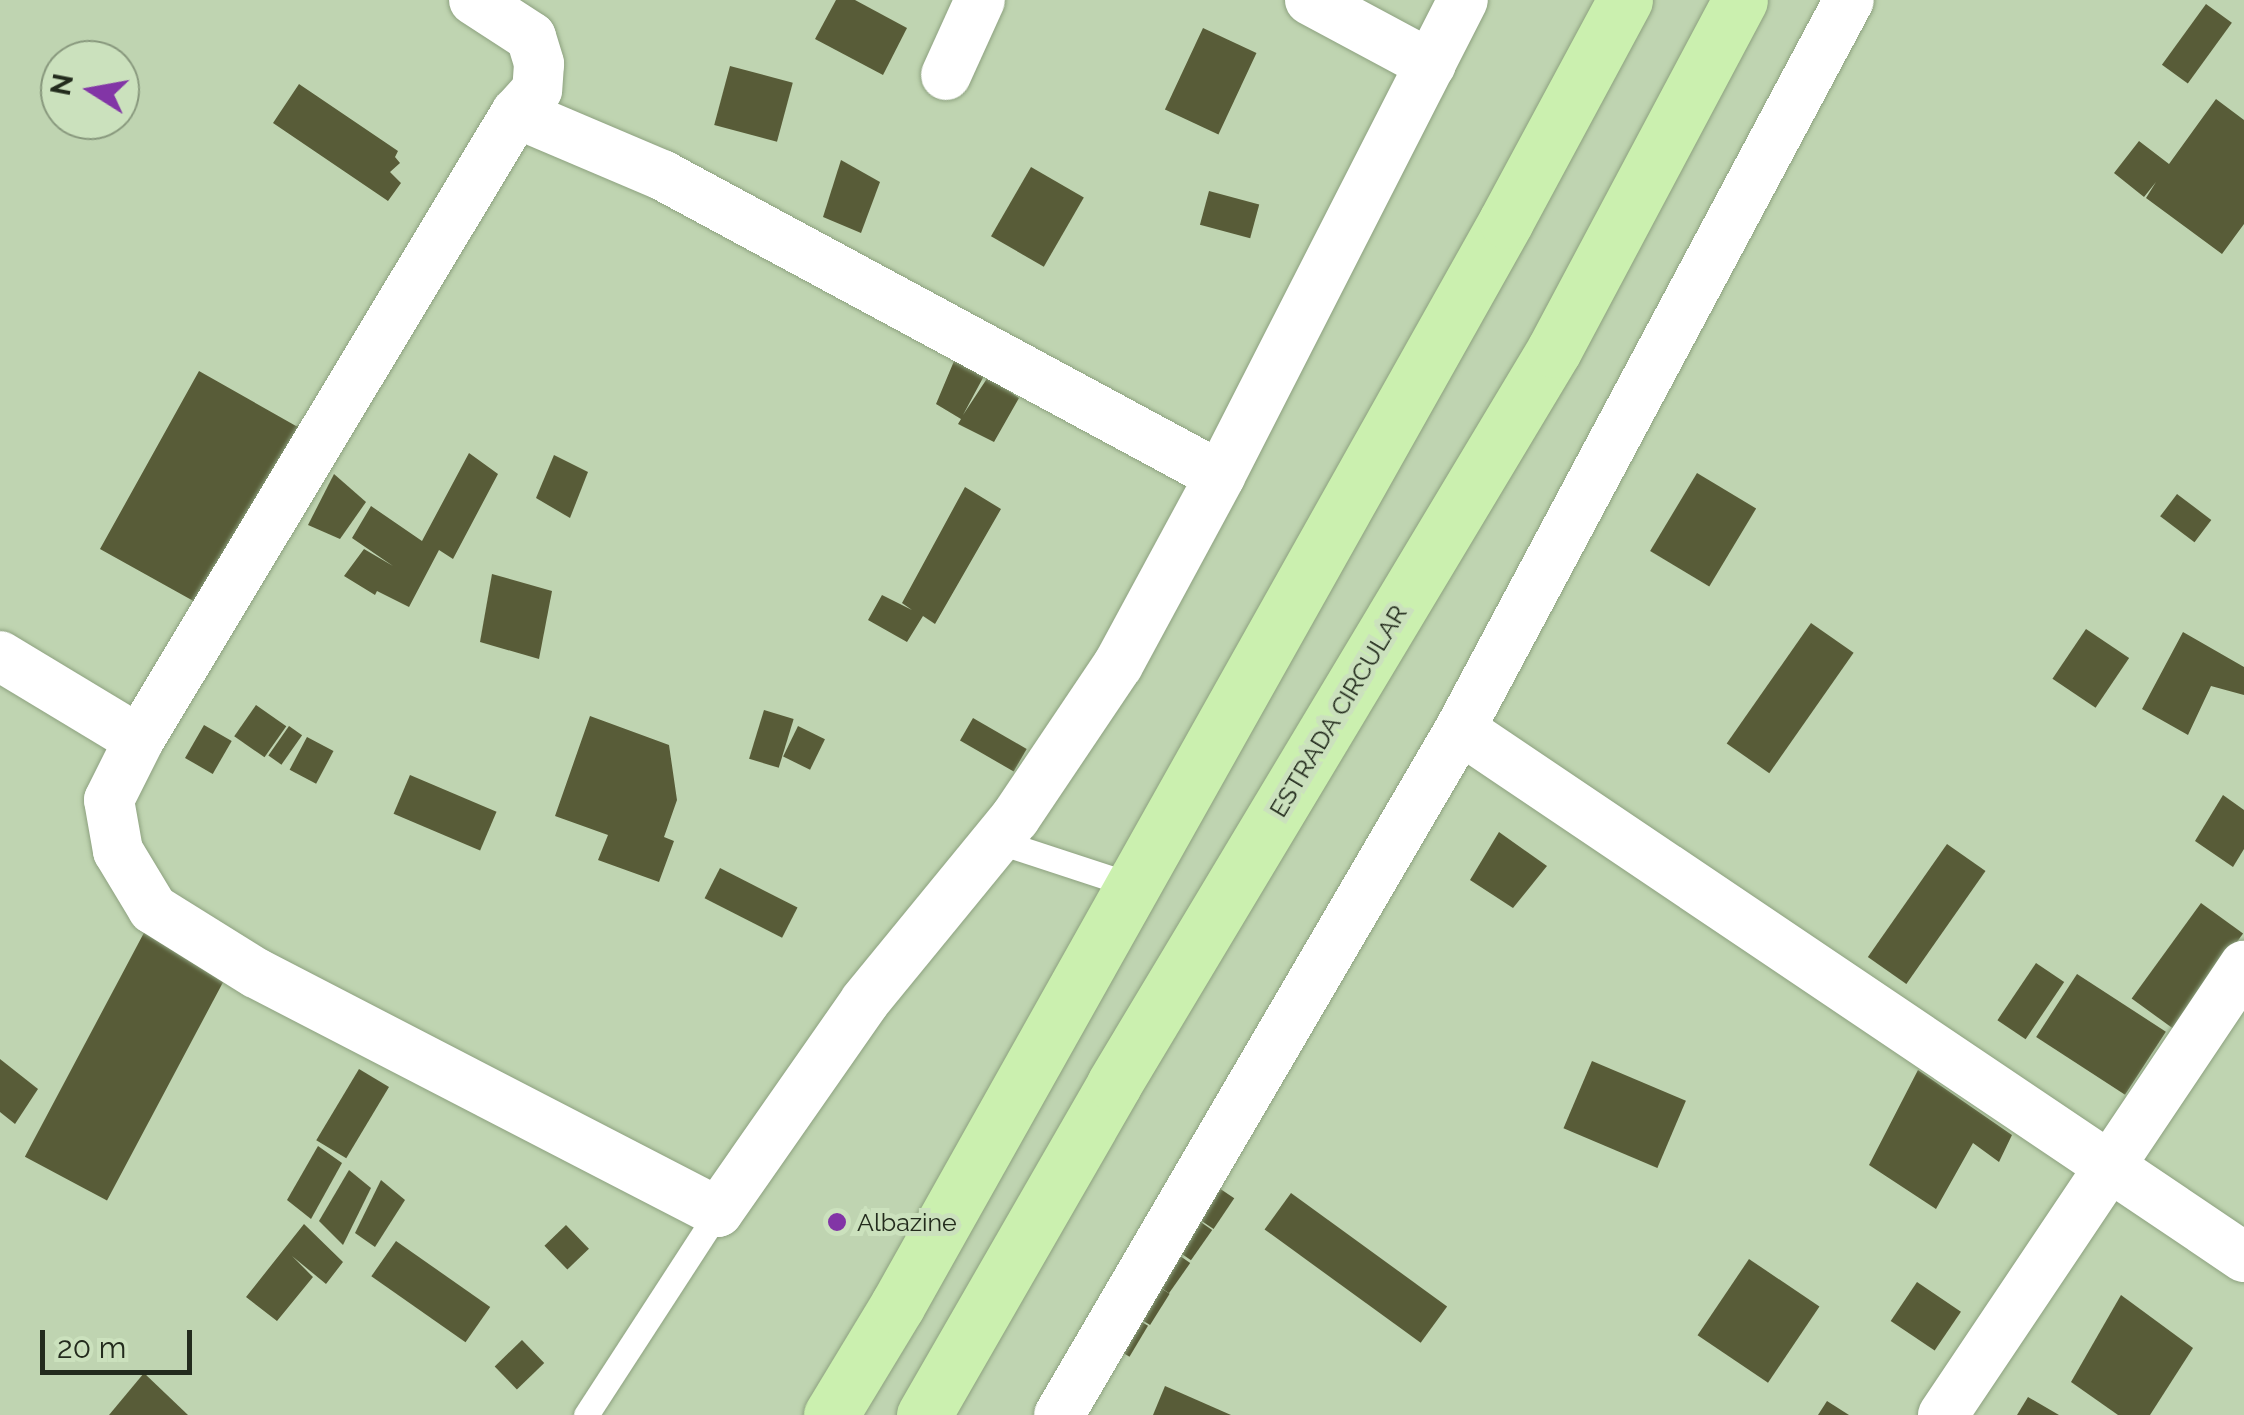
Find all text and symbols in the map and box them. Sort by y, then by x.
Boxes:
north arrow [40,40,140,140]
text: N [44,71,80,98]
street label: ESTRADA CIRCULAR [1263,599,1413,823]
place label: Albazine [857,1207,957,1237]
marker: Albazine [826,1211,848,1233]
scale bar [45,1310,198,1372]
text: 20 m [57,1330,126,1365]

